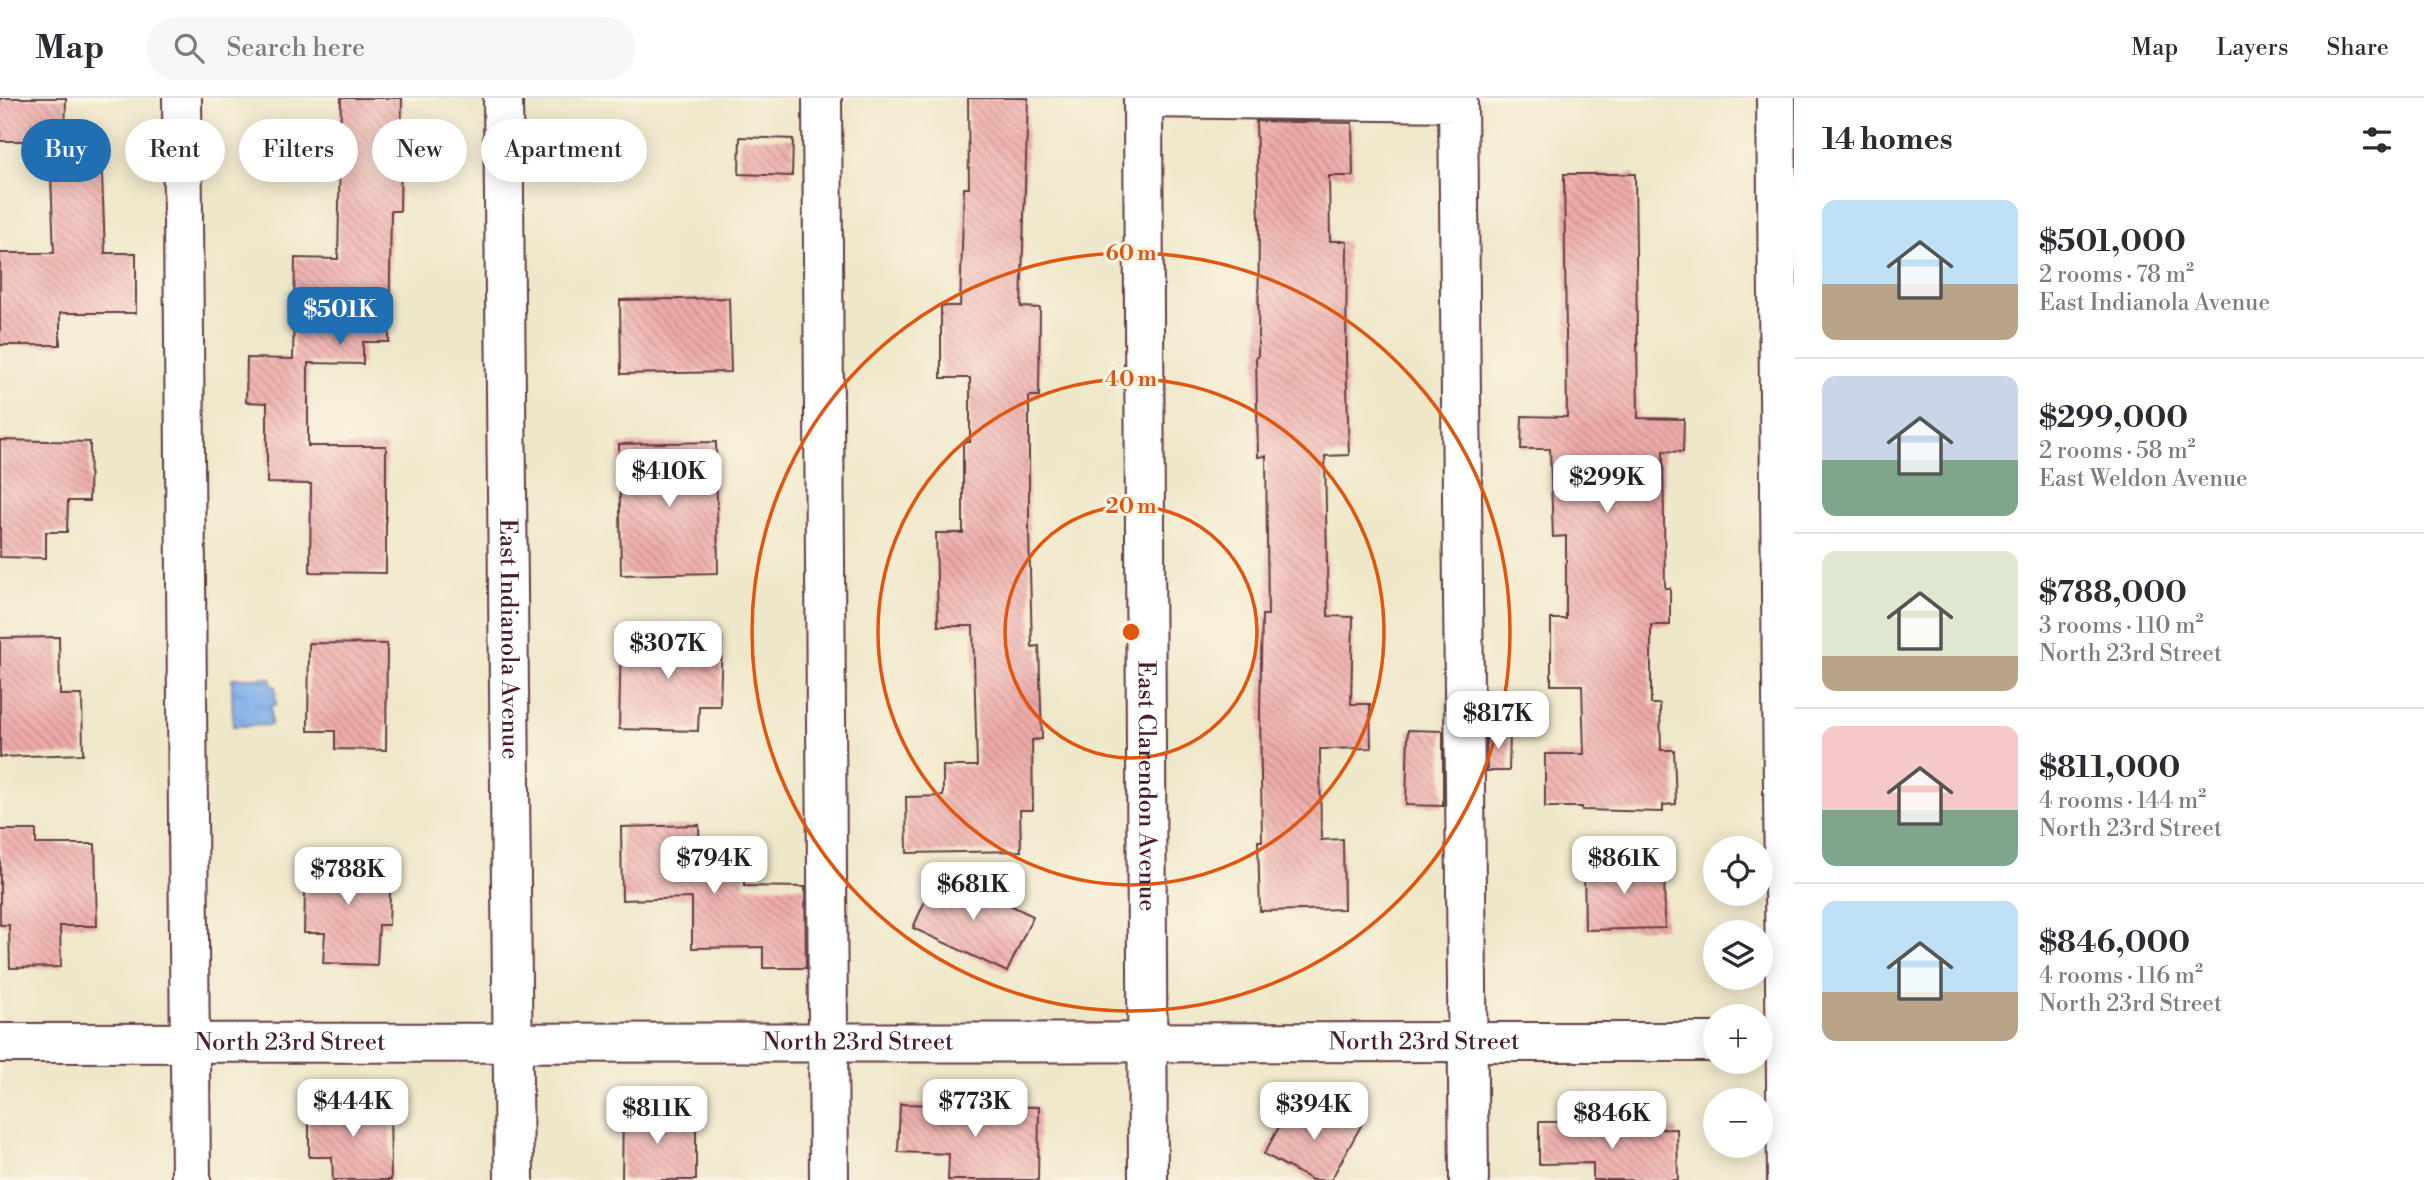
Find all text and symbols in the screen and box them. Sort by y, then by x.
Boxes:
search box [146,17,636,80]
text: Map [35,28,104,69]
icon: search [170,29,208,67]
text: Search here [226,32,365,64]
text: Map [2131,33,2178,63]
text: Layers [2216,33,2288,63]
text: Share [2326,33,2389,63]
chip: Buy [21,119,111,182]
chip: Rent [125,119,225,182]
chip: Filters [239,119,358,182]
chip: New [372,119,467,182]
chip: Apartment [481,119,647,182]
text: 14 homes [1822,121,1953,159]
icon: filters [2358,121,2396,159]
text: $501,000 [2039,223,2186,261]
icon: home [1878,228,1962,312]
text: 60 m [1106,241,1156,267]
text: 2 rooms · 78 m² [2039,261,2194,289]
pin: $501K [291,288,389,347]
text: East Indianola Avenue [2039,289,2270,317]
text: $501K [303,296,377,324]
text: 40 m [1105,367,1157,393]
text: $299,000 [2039,399,2188,437]
icon: home [1878,404,1962,488]
text: 2 rooms · 58 m² [2039,437,2196,465]
pin: $410K [620,450,718,509]
pin: $299K [1558,456,1656,515]
text: $410K [632,458,706,486]
text: $299K [1569,464,1645,492]
text: East Weldon Avenue [2039,465,2248,493]
text: 20 m [1106,494,1156,520]
street label: East Indianola Avenue [492,518,525,760]
text: $788,000 [2039,574,2187,612]
icon: home [1878,579,1962,663]
text: 3 rooms · 110 m² [2039,612,2203,640]
centre of rings [1119,620,1143,644]
pin: $307K [619,622,717,681]
text: $307K [630,630,706,658]
text: North 23rd Street [2039,640,2222,668]
street label: East Clarendon Avenue [1131,660,1162,911]
pin: $817K [1449,692,1547,751]
text: $817K [1463,700,1533,728]
text: $811,000 [2039,749,2180,787]
icon: home [1878,754,1962,838]
text: 4 rooms · 144 m² [2039,787,2206,815]
text: North 23rd Street [2039,815,2222,843]
pin: $794K [665,836,763,896]
pin: $861K [1575,836,1673,896]
map controls [1703,836,1773,1158]
button: locate [1703,836,1773,906]
text: $794K [676,845,752,873]
text: $861K [1588,845,1660,873]
pin: $788K [299,848,397,907]
text: $788K [311,856,385,884]
pin: $681K [924,862,1022,922]
text: $681K [937,871,1009,899]
button: layers [1703,920,1773,990]
text: $846,000 [2039,924,2190,962]
icon: home [1878,929,1962,1013]
text: 4 rooms · 116 m² [2039,962,2203,990]
text: North 23rd Street [2039,990,2222,1018]
button: + [1703,1004,1773,1074]
street label: North 23rd Street [762,1027,954,1058]
street label: North 23rd Street [1328,1027,1520,1057]
street label: North 23rd Street [194,1028,386,1058]
pin: $444K [304,1080,402,1139]
pin: $773K [926,1080,1024,1139]
pin: $394K [1265,1082,1363,1142]
pin: $811K [608,1086,706,1146]
text: $444K [313,1088,393,1116]
text: $773K [939,1088,1011,1116]
button: − [1703,1088,1773,1158]
text: $394K [1276,1091,1352,1119]
pin: $846K [1563,1091,1661,1151]
text: $811K [622,1095,692,1123]
text: $846K [1573,1100,1651,1128]

